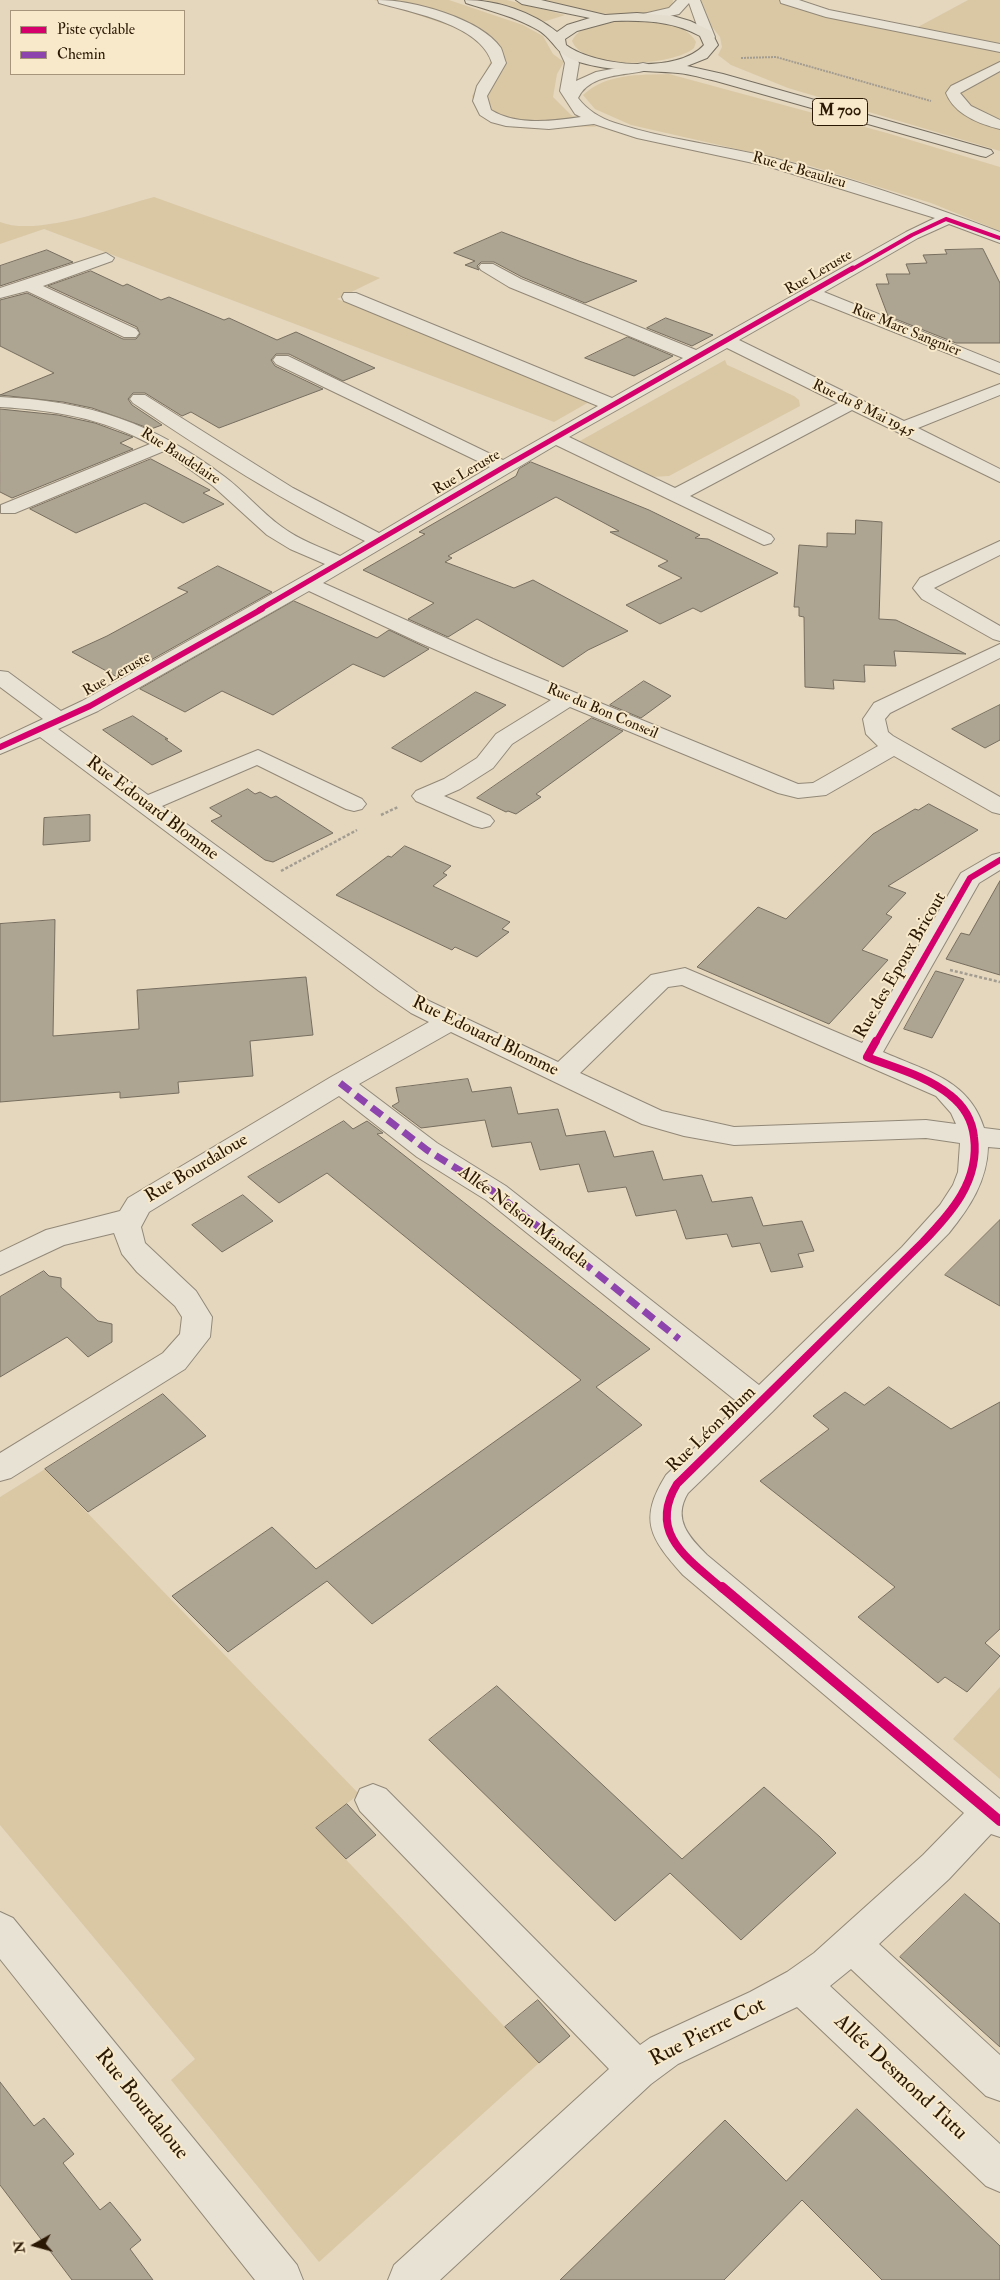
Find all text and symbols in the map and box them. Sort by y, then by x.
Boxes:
legend [10,10,185,75]
text: Piste cyclable [57,20,135,39]
text: Chemin [57,45,106,64]
road number: M 700 [812,98,868,125]
street label: Rue de Beaulieu [750,149,848,193]
street label: Rue Leruste [782,247,856,299]
street label: Rue Marc Sangnier [849,301,963,361]
street label: Rue du 8 Mai 1945 [809,376,917,442]
street label: Rue Baudelaire [137,425,223,489]
street label: Rue Leruste [430,447,504,499]
street label: Rue Leruste [80,649,154,701]
street label: Rue du Bon Conseil [544,680,660,744]
street label: Rue Edouard Blomme [82,752,222,866]
street label: Rue des Epoux Bricout [850,889,952,1043]
street label: Rue Edouard Blomme [408,992,562,1082]
street label: Rue Bourdaloue [142,1130,252,1208]
street label: Allée Nelson Mandela [454,1162,592,1274]
street label: Rue Léon Blum [663,1382,761,1478]
street label: Rue Pierre Cot [646,1993,770,2073]
street label: Allée Desmond Tutu [828,2010,972,2146]
street label: Rue Bourdaloue [89,2044,193,2166]
north arrow [10,2220,60,2270]
text: N [10,2240,29,2254]

